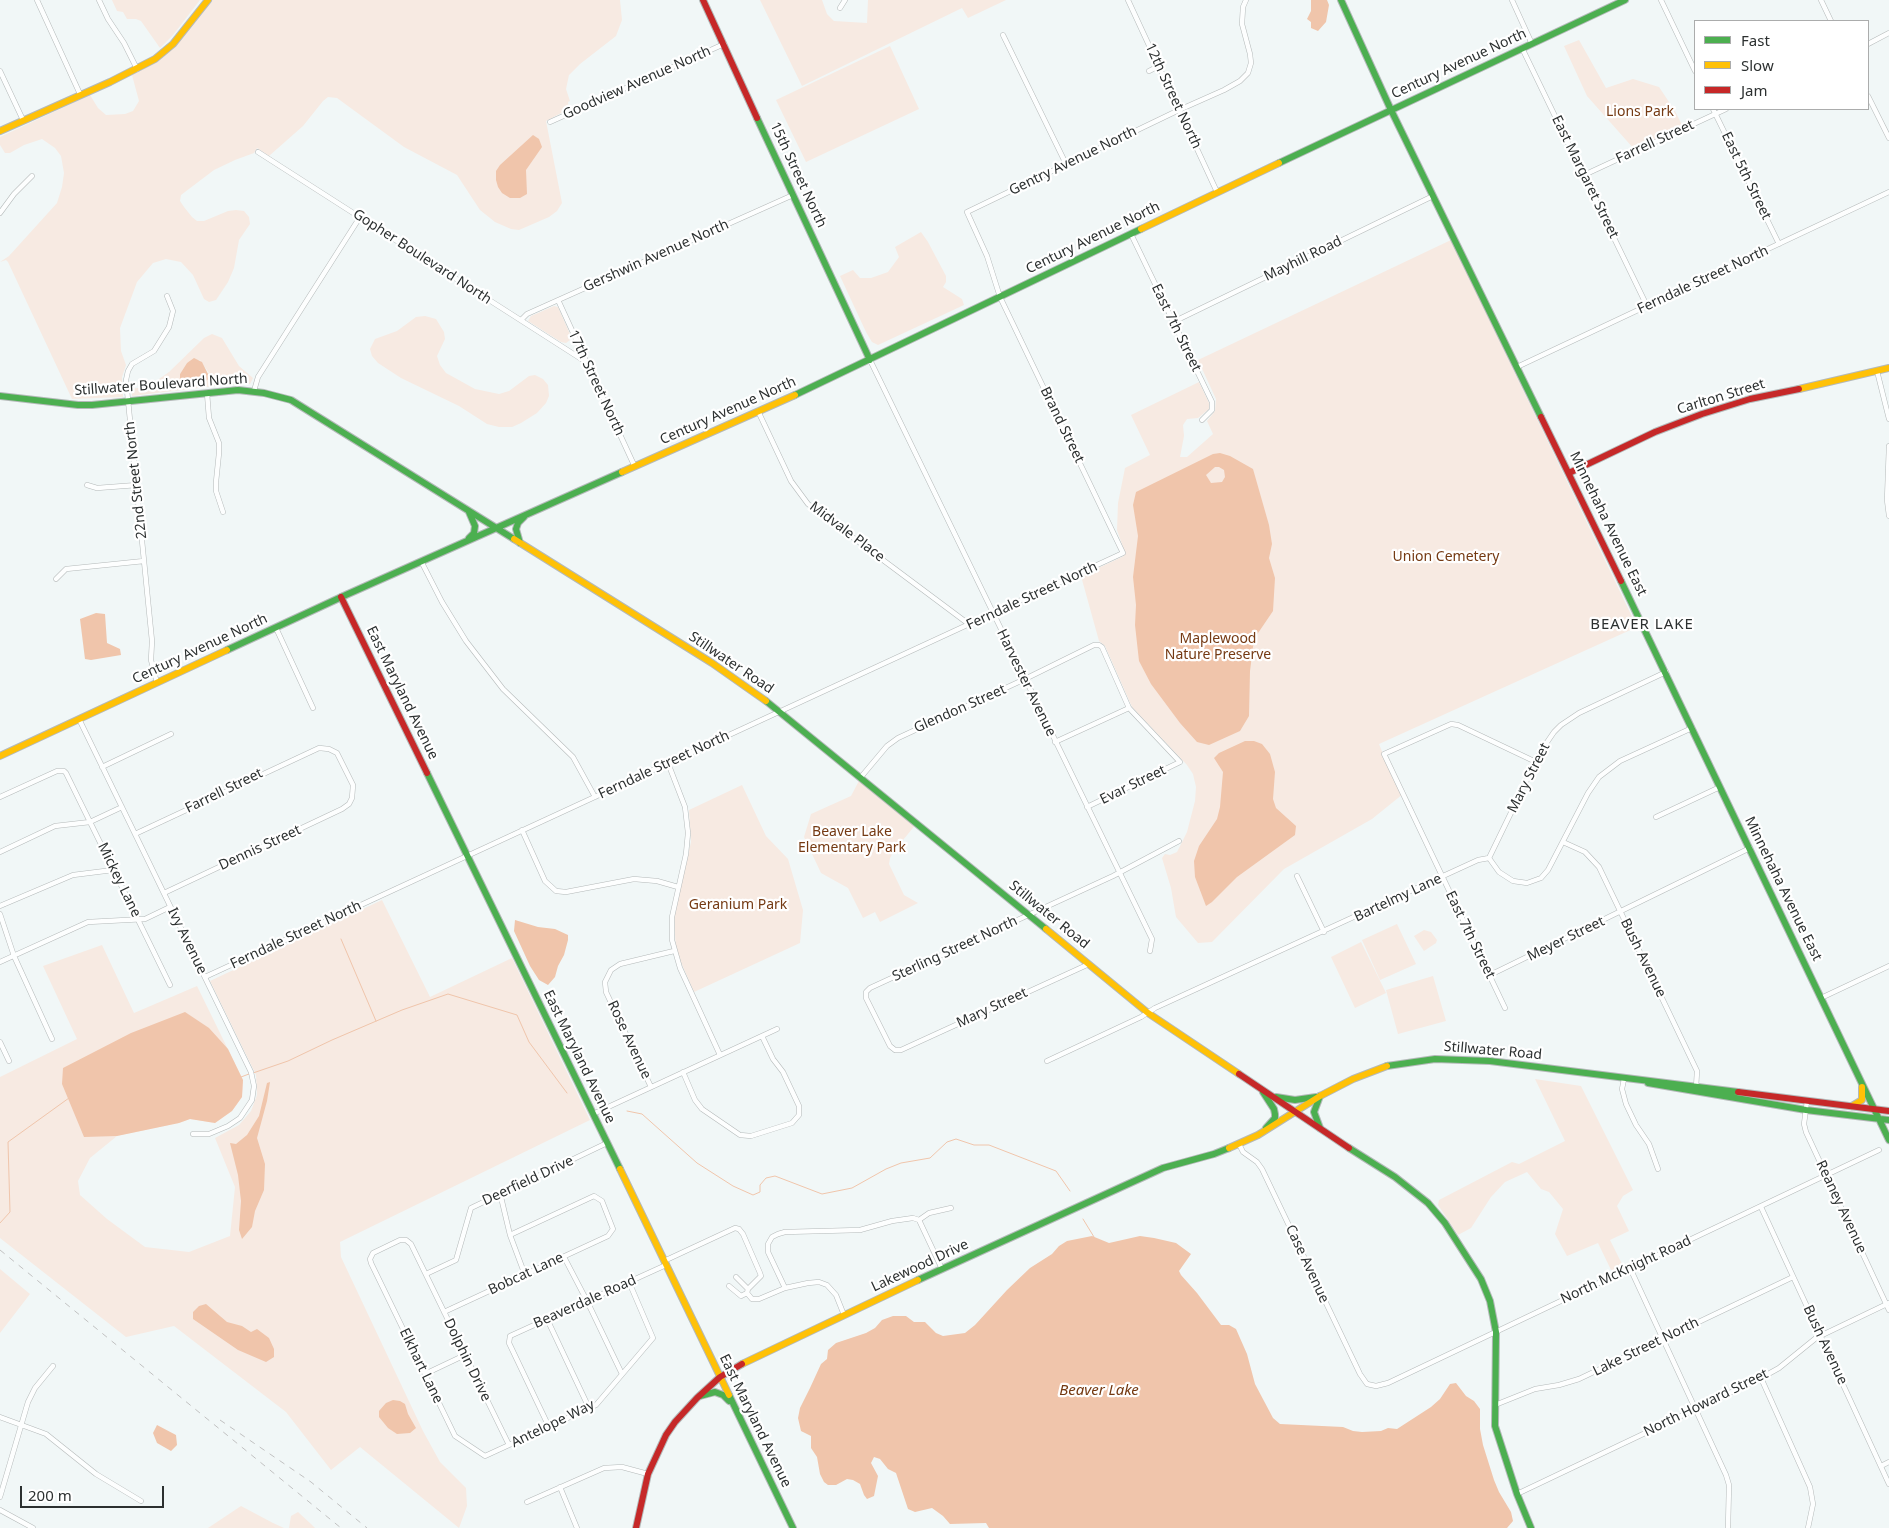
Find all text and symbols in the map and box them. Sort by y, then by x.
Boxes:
legend [1694,20,1869,110]
street label: Century Avenue North [1389,25,1529,103]
text: Fast [1741,30,1770,50]
street label: 12th Street North [1141,40,1205,152]
street label: Goodview Avenue North [560,43,714,123]
text: Slow [1741,55,1774,75]
text: Jam [1741,80,1768,100]
park label: Lions Park [1606,104,1674,120]
street label: East Margaret Street [1548,113,1622,241]
street label: Farrell Street [1613,117,1697,167]
street label: 15th Street North [766,119,830,231]
street label: Gentry Avenue North [1007,123,1139,199]
street label: East 5th Street [1718,129,1774,223]
street label: Century Avenue North [1023,198,1163,278]
street label: Gopher Boulevard North [349,206,495,308]
street label: Gershwin Avenue North [581,216,731,296]
street label: Mayhill Road [1261,233,1345,285]
street label: Ferndale Street North [1635,242,1771,318]
street label: East 7th Street [1148,281,1204,375]
street label: 17th Street North [564,327,628,439]
street label: Stillwater Boulevard North [74,371,248,399]
street label: Century Avenue North [657,373,799,449]
street label: Carlton Street [1675,376,1767,418]
street label: Brand Street [1036,384,1088,466]
street label: 22nd Street North [121,420,151,540]
street label: Minnehaha Avenue East [1566,449,1650,599]
street label: Midvale Place [806,498,888,566]
park label: Union Cemetery [1393,549,1499,565]
street label: Ferndale Street North [964,558,1100,634]
street label: Century Avenue North [130,610,270,688]
district label: BEAVER LAKE [1589,616,1695,634]
street label: East Maryland Avenue [362,624,442,762]
street label: Harvester Avenue [993,627,1059,739]
street label: Stillwater Road [685,629,777,697]
park label: Maplewood Nature Preserve [1165,631,1271,664]
street label: Glendon Street [911,681,1009,737]
street label: Ferndale Street North [596,727,732,803]
street label: Mary Street [1504,740,1554,816]
street label: Evar Street [1097,762,1169,808]
street label: Farrell Street [182,765,266,817]
street label: Minnehaha Avenue East [1741,814,1825,964]
street label: Dennis Street [216,822,304,874]
park label: Beaver Lake Elementary Park [798,824,906,856]
street label: Mickey Lane [94,840,144,920]
street label: Bartelmy Lane [1351,870,1445,926]
street label: Stillwater Road [1005,877,1093,953]
street label: East 7th Street [1442,888,1498,982]
street label: Ferndale Street North [228,897,364,973]
park label: Geranium Park [689,897,787,913]
street label: Ivy Avenue [164,905,210,977]
street label: Sterling Street North [890,913,1020,985]
street label: Meyer Street [1525,913,1607,965]
street label: Bush Avenue [1617,916,1669,1000]
street label: Mary Street [954,984,1030,1032]
street label: East Maryland Avenue [539,988,619,1126]
street label: Rose Avenue [604,998,654,1082]
street label: Stillwater Road [1443,1038,1543,1064]
street label: Deerfield Drive [480,1153,576,1209]
street label: Reaney Avenue [1812,1158,1870,1256]
street label: Case Avenue [1282,1222,1332,1306]
street label: North McKnight Road [1558,1232,1694,1308]
street label: Lakewood Drive [869,1236,971,1296]
street label: Bobcat Lane [486,1249,566,1299]
street label: Beaverdale Road [531,1272,639,1332]
street label: Bush Avenue [1799,1303,1851,1387]
street label: Lake Street North [1590,1314,1702,1380]
street label: Dolphin Drive [440,1316,494,1404]
street label: Elkhart Lane [396,1326,446,1406]
street label: East Maryland Avenue [715,1352,795,1490]
street label: North Howard Street [1641,1366,1771,1440]
water label: Beaver Lake [1059,1382,1139,1400]
street label: Antelope Way [509,1397,597,1451]
scale bar [22,1476,166,1508]
text: 200 m [28,1485,72,1505]

